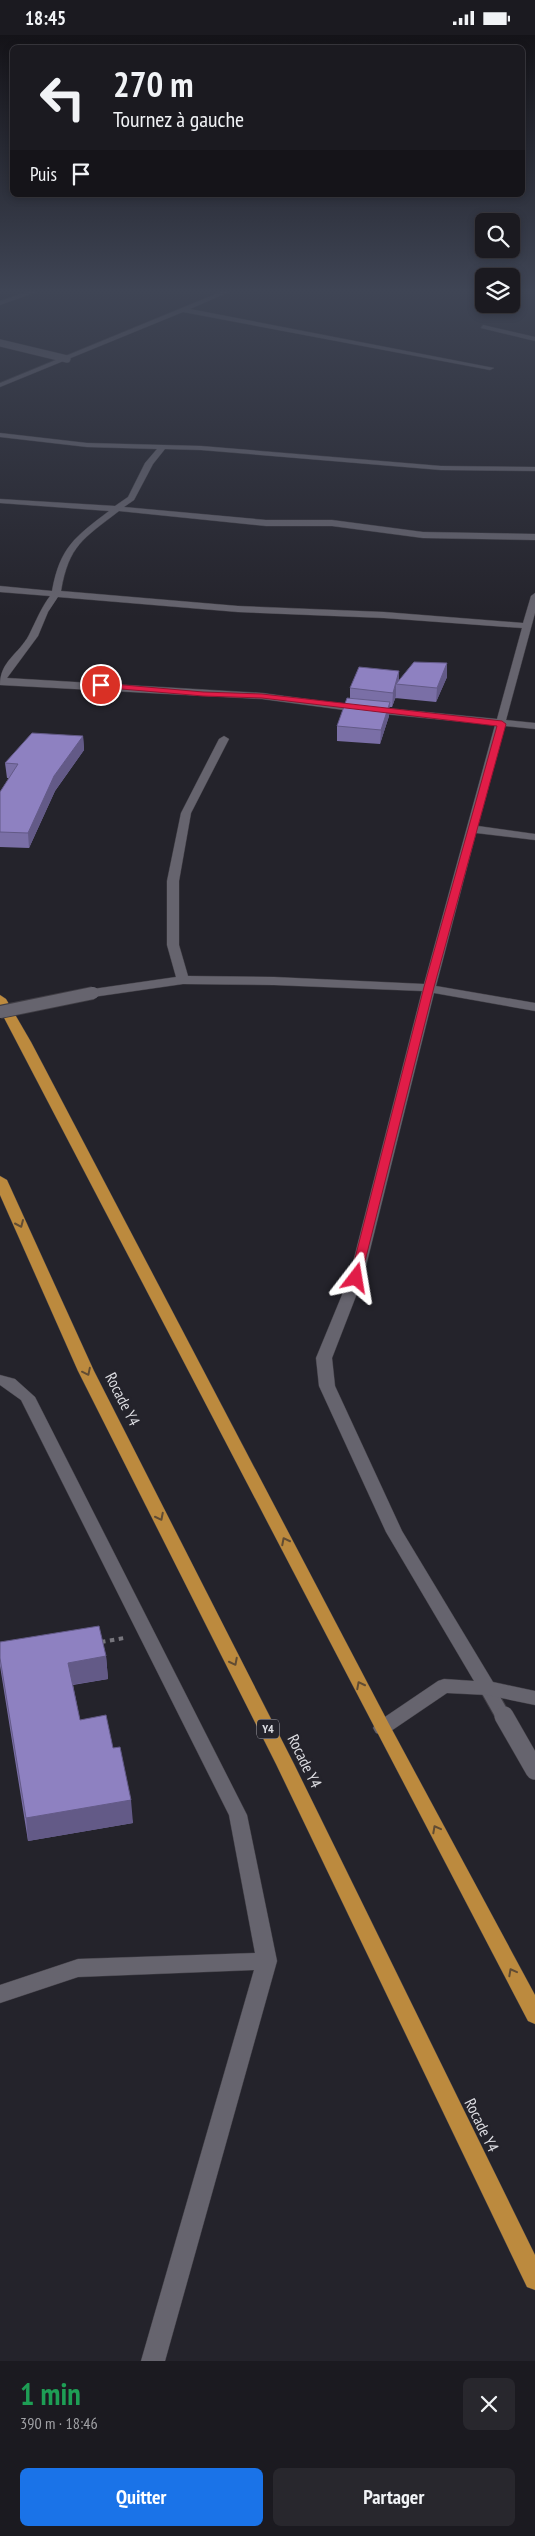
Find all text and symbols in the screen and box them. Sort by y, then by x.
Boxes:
text: 18:45 [25,6,66,30]
text: 270 m [113,61,194,107]
icon: left [30,65,95,130]
text: Tournez à gauche [113,105,244,133]
icon: arrive [67,160,95,188]
text: Puis [30,162,57,186]
map controls [475,213,520,313]
button: search [475,213,520,258]
button: layers [475,268,520,313]
pin [80,664,122,706]
icon: arrive [87,671,115,699]
one-way arrow [14,1219,24,1228]
position arrow [329,1251,381,1303]
one-way arrow [81,1367,91,1376]
street label: Rocade Y4 [101,1369,145,1429]
one-way arrow [154,1512,164,1521]
one-way arrow [281,1537,291,1546]
one-way arrow [227,1657,238,1666]
one-way arrow [356,1681,366,1690]
road number: Y4 [257,1720,279,1739]
street label: Rocade Y4 [283,1731,327,1791]
one-way arrow [432,1825,442,1834]
one-way arrow [508,1968,518,1977]
street label: Rocade Y4 [460,2095,504,2155]
text: 1 min [20,2374,81,2413]
button: close [463,2378,515,2430]
text: 390 m · 18:46 [20,2413,98,2433]
button: Quitter [20,2468,263,2526]
button: Partager [273,2468,515,2526]

